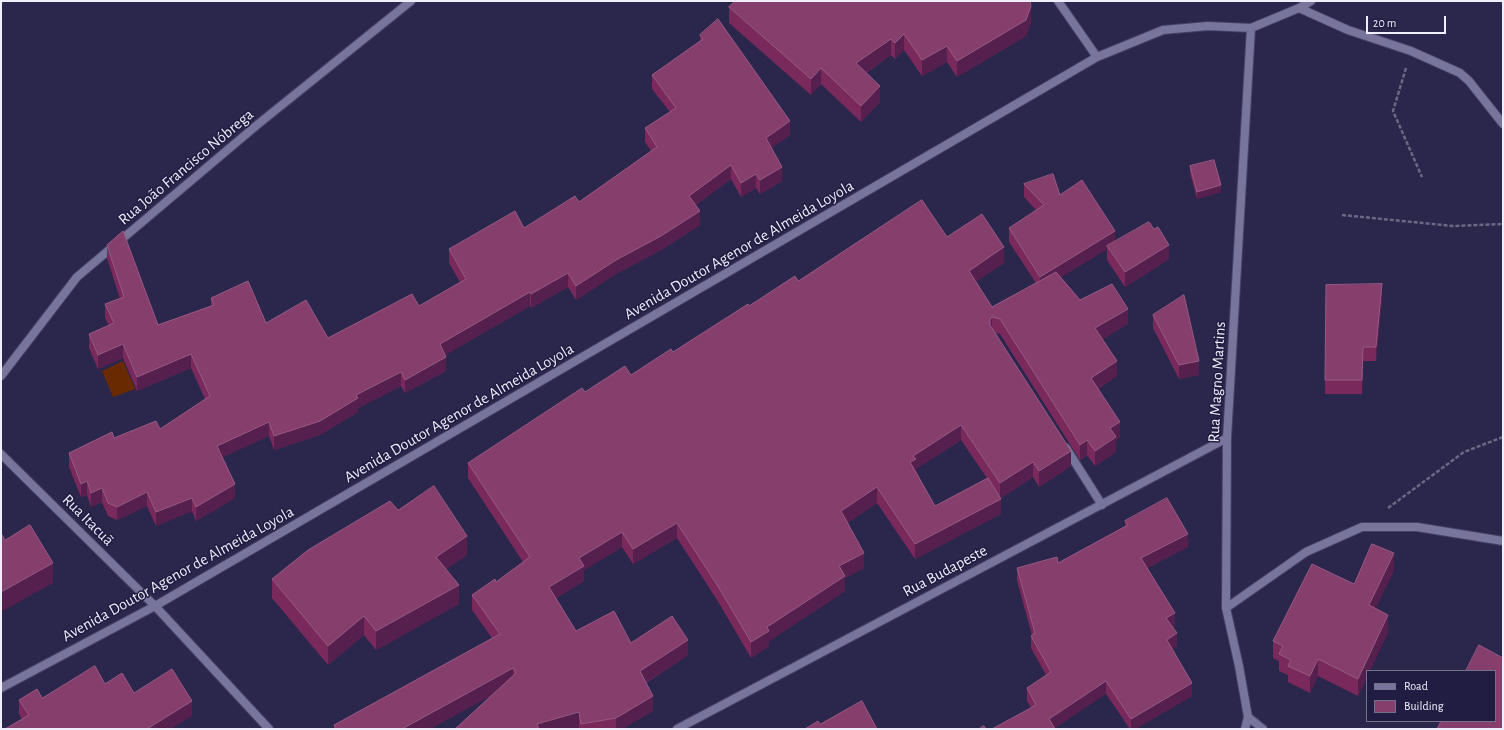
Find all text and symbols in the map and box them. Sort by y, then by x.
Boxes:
scale bar [1368,8,1448,34]
text: 20 m [1373,17,1396,29]
street label: Rua João Francisco Nóbrega [115,105,257,229]
street label: Avenida Doutor Agenor de Almeida Loyola [621,176,857,324]
street label: Rua Magno Martins [1204,321,1230,443]
street label: Avenida Doutor Agenor de Almeida Loyola [341,339,577,487]
street label: Rua Itacuã [58,490,118,550]
street label: Avenida Doutor Agenor de Almeida Loyola [59,502,297,646]
street label: Rua Budapeste [899,541,991,601]
legend [1366,670,1496,722]
text: Road [1404,680,1428,692]
text: Building [1404,700,1444,712]

